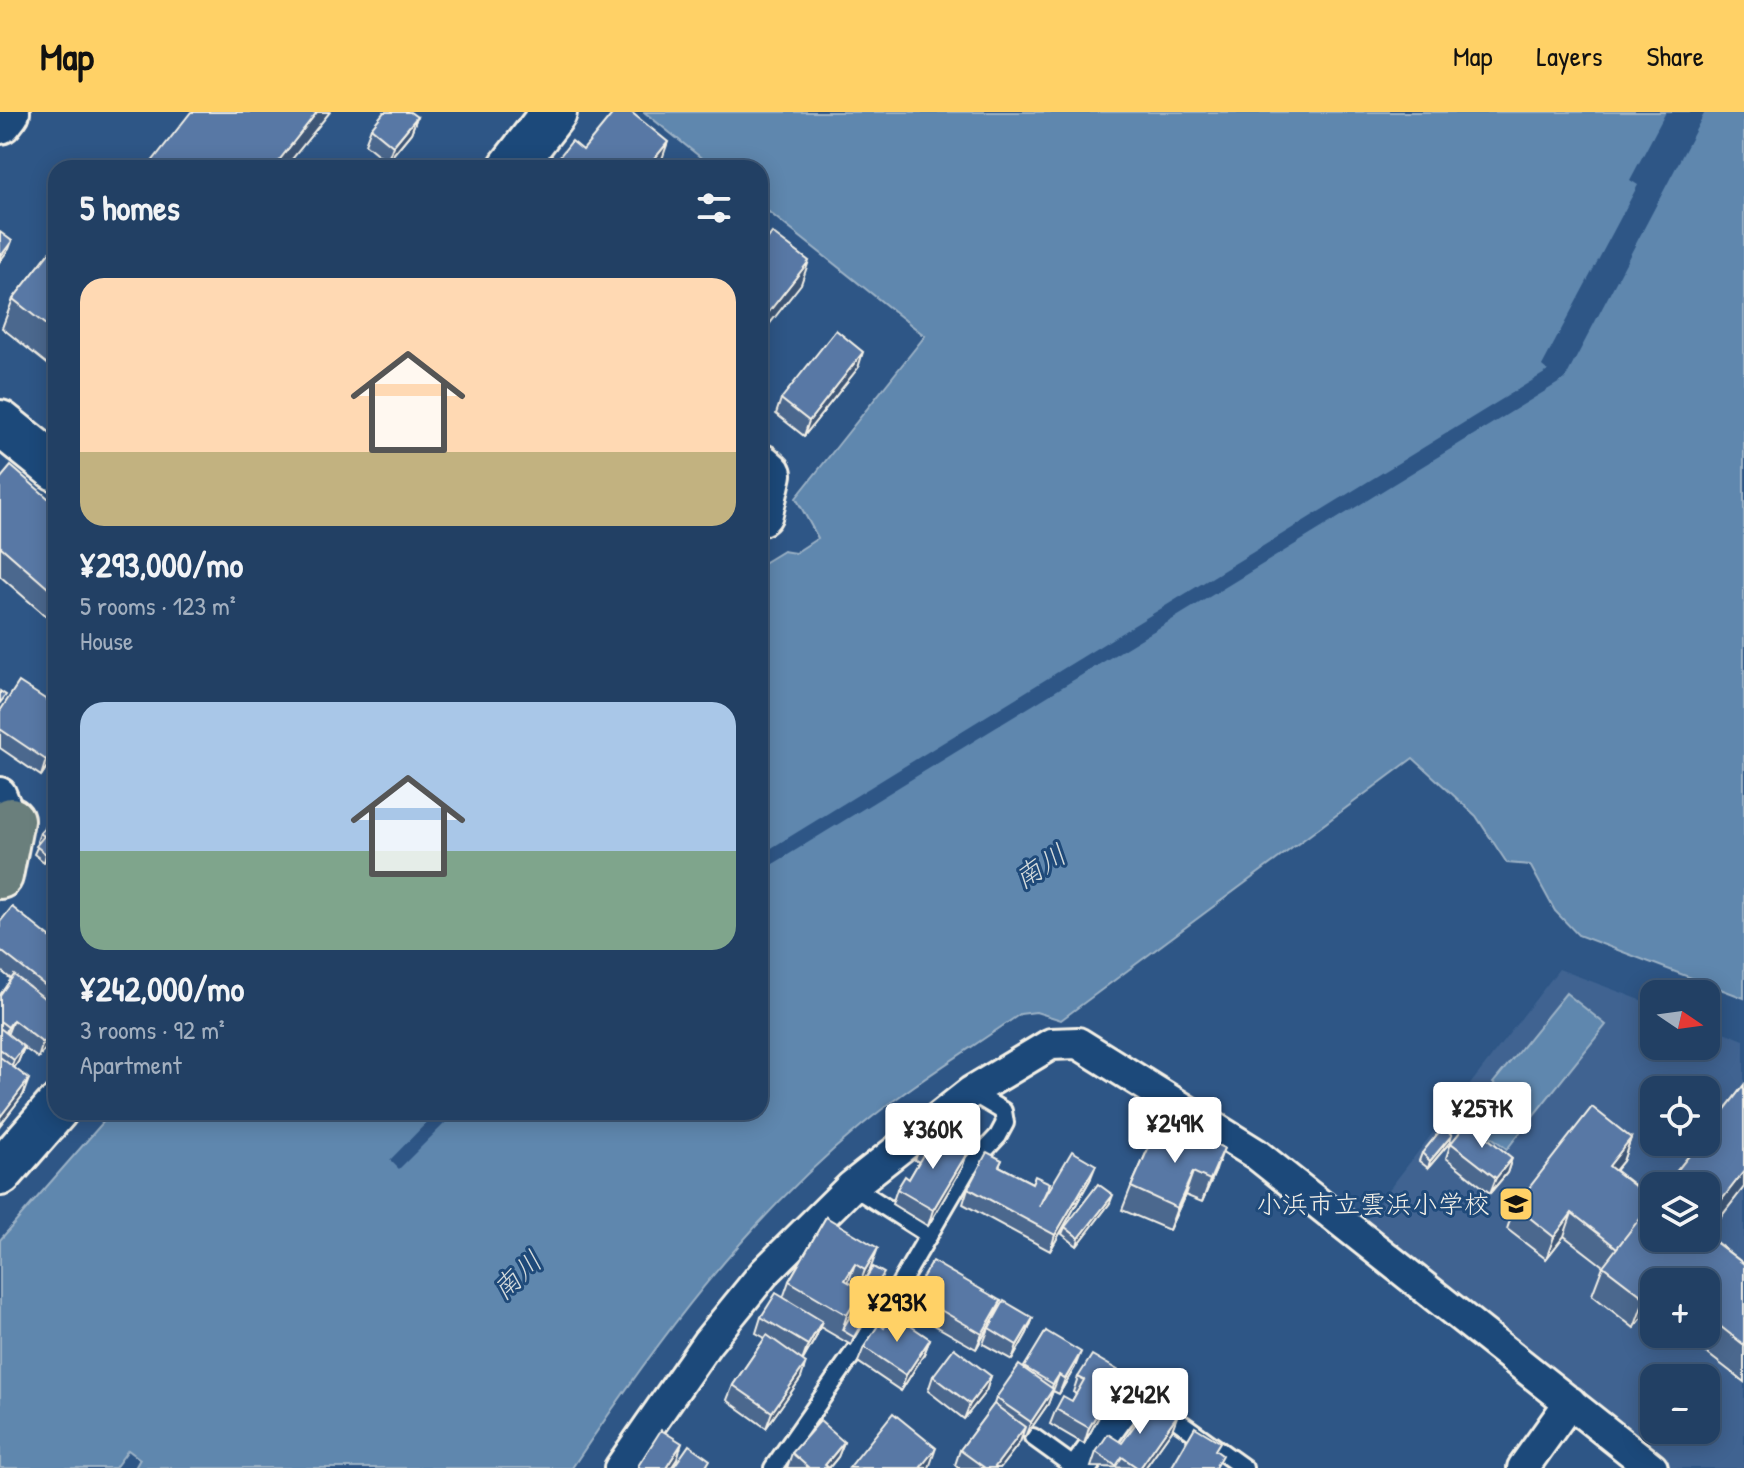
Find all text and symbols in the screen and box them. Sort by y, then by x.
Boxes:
text: Map [40,30,94,82]
text: Map [1453,37,1493,75]
text: Layers [1537,37,1602,75]
text: Share [1646,37,1704,75]
text: 5 homes [80,185,180,231]
icon: filters [692,186,736,230]
icon: home [336,330,480,474]
text: ¥293,000/mo [80,542,243,588]
text: 5 rooms · 123 m² [80,588,236,623]
text: House [80,623,133,658]
icon: home [336,754,480,898]
water label: 南川 [1006,835,1074,897]
text: ¥242,000/mo [80,966,244,1012]
north arrow [1640,980,1720,1060]
map controls [1640,980,1720,1444]
text: 3 rooms · 92 m² [80,1012,225,1047]
text: Apartment [80,1047,182,1082]
button: locate [1640,1076,1720,1156]
pin: ¥257K [1426,1082,1538,1150]
text: ¥257K [1451,1090,1513,1125]
pin: ¥249K [1119,1097,1231,1165]
pin: ¥360K [877,1103,989,1171]
text: ¥249K [1146,1105,1204,1140]
text: ¥360K [903,1111,963,1146]
button: layers [1640,1172,1720,1252]
school or university icon: 小浜市立雲浜小学校 [1497,1185,1535,1223]
place label: 小浜市立雲浜小学校 [1256,1186,1490,1221]
water label: 南川 [484,1242,550,1308]
button: + [1640,1268,1720,1348]
pin: ¥293K [841,1276,953,1344]
text: ¥293K [867,1284,927,1319]
button: − [1640,1364,1720,1444]
pin: ¥242K [1084,1368,1196,1436]
text: ¥242K [1110,1376,1170,1411]

